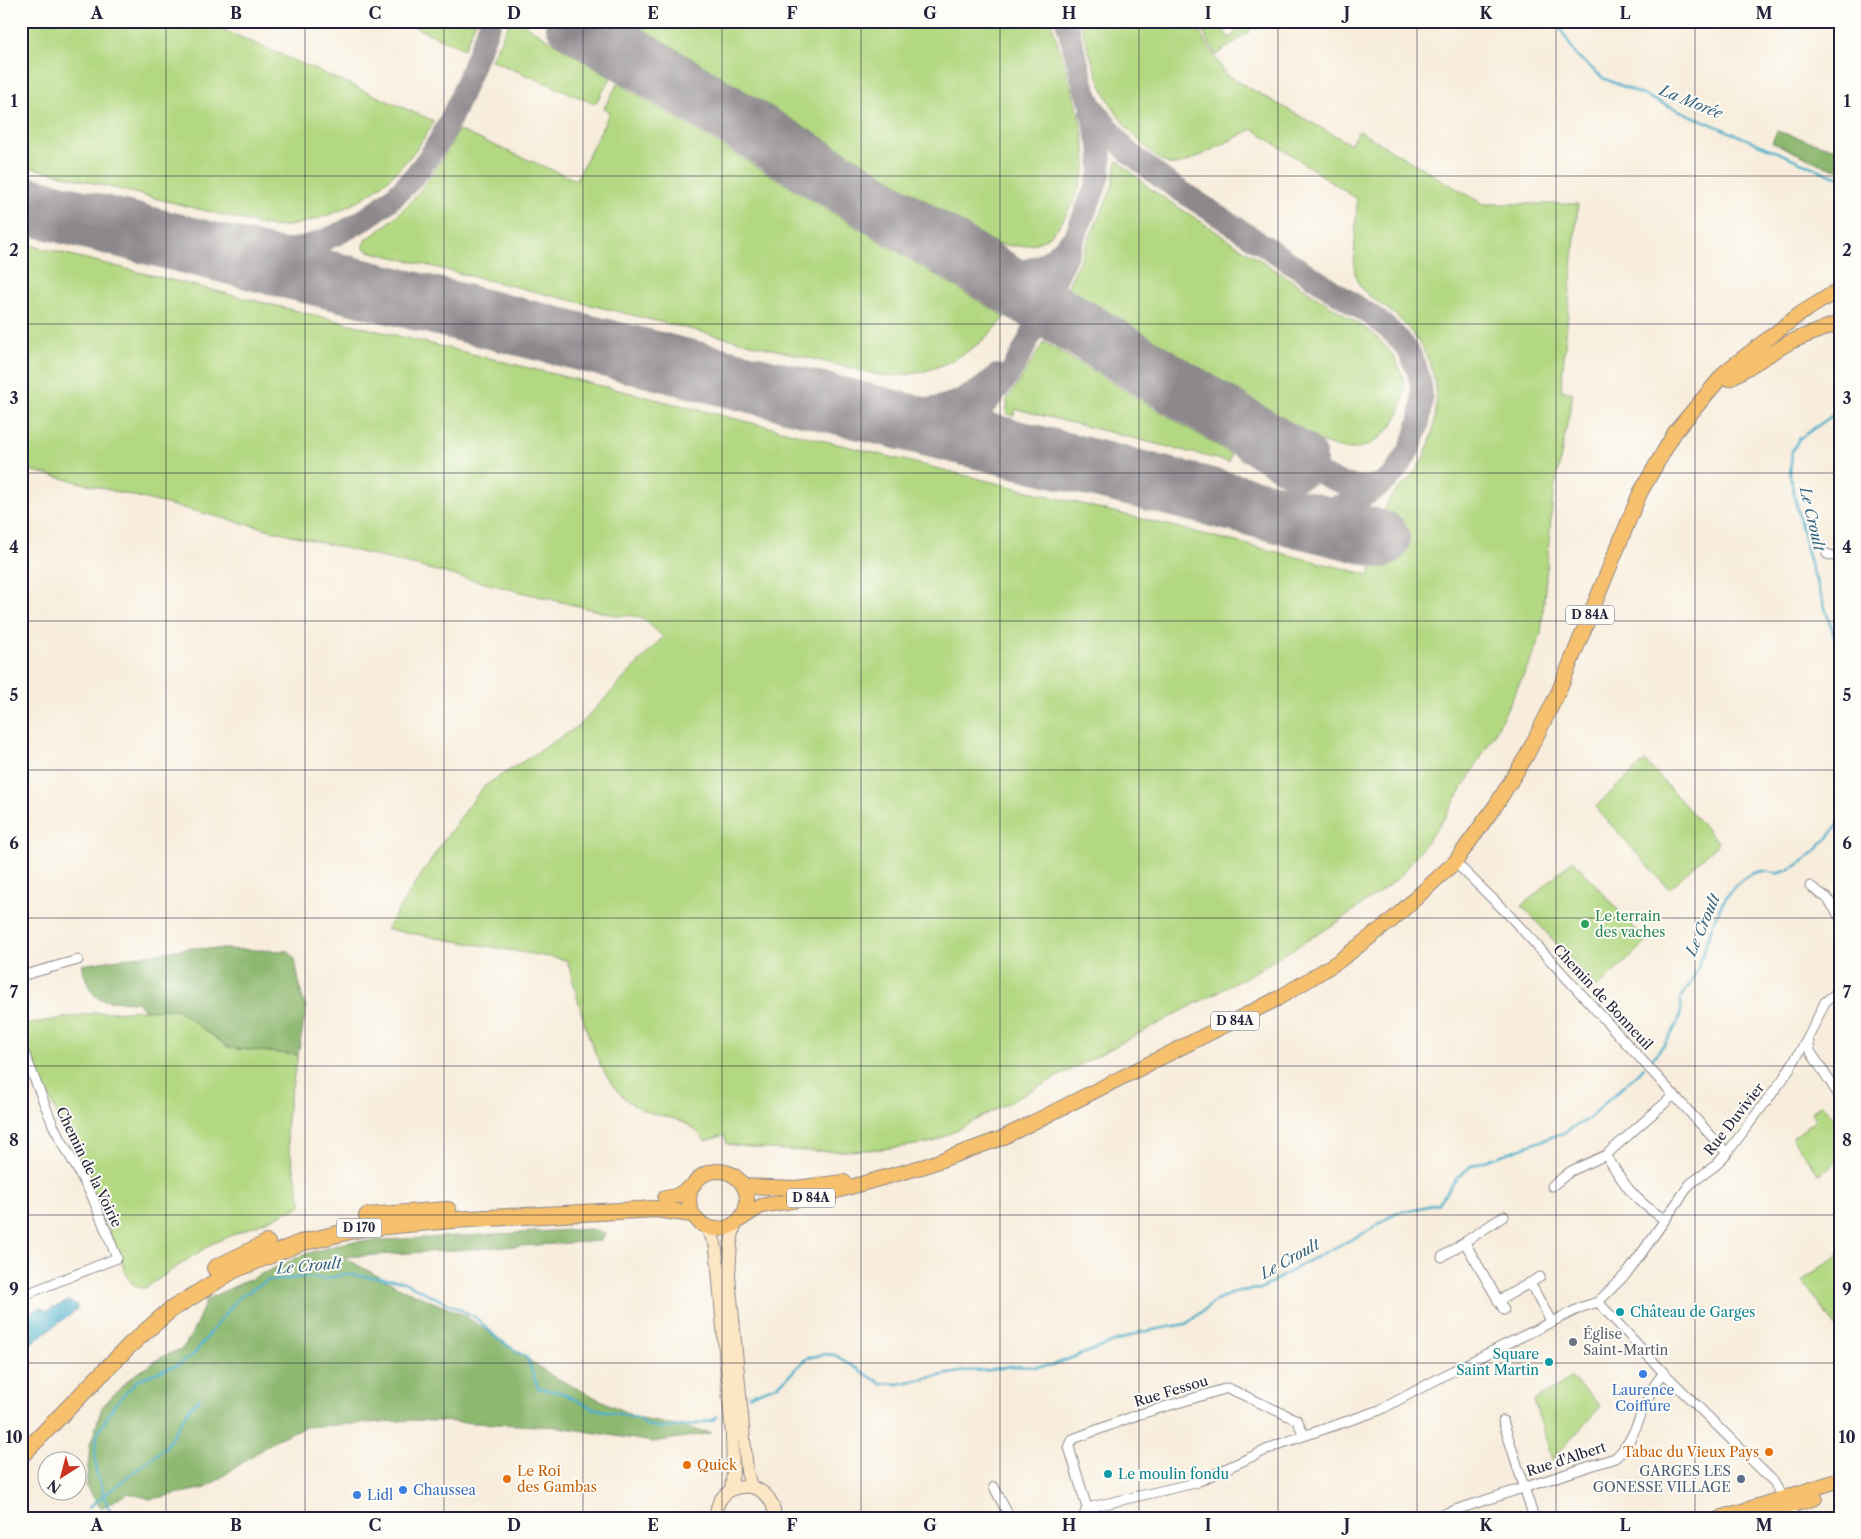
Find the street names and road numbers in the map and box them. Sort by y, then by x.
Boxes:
road number: D 84A [1566,606,1614,624]
street label: Chemin de Bonneuil [1549,940,1657,1054]
road number: D 84A [1211,1011,1259,1030]
street label: Rue Duvivier [1700,1079,1768,1159]
street label: Chemin de la Voirie [52,1104,126,1230]
road number: D 84A [787,1188,835,1208]
road number: D 170 [336,1218,382,1238]
street label: Rue Fessou [1132,1371,1210,1411]
street label: Rue d'Albert [1524,1438,1608,1480]

